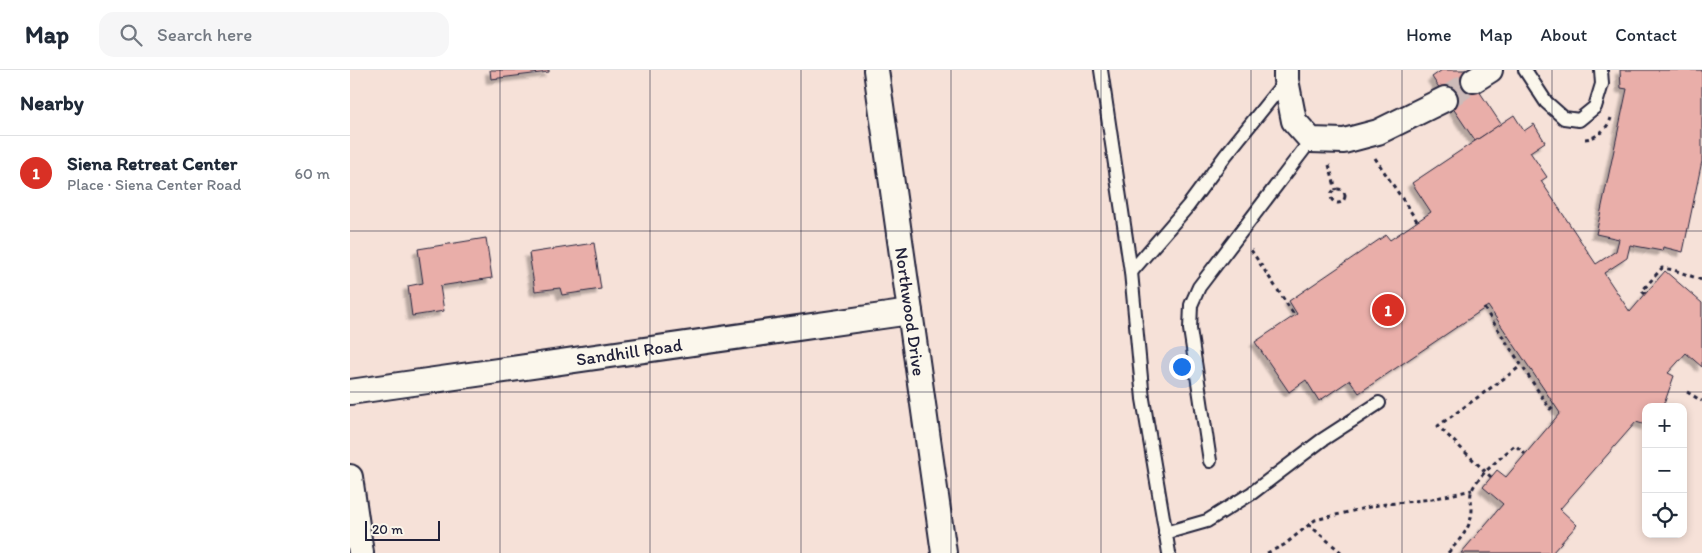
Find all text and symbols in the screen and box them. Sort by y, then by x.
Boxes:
search box [99,12,449,57]
text: Map [25,20,69,49]
icon: search [117,21,145,49]
text: Search here [157,23,252,46]
text: Home [1406,24,1452,46]
text: Map [1480,24,1513,46]
text: About [1541,24,1587,46]
text: Contact [1615,24,1677,46]
text: Nearby [20,90,84,115]
text: Siena Retreat Center [67,152,237,175]
text: 1 [32,164,40,183]
text: 60 m [295,164,330,183]
text: Place · Siena Center Road [67,175,241,194]
street label: Northwood Drive [890,246,930,377]
pin: 1 [1372,291,1404,329]
street label: Sandhill Road [575,334,684,371]
your location [1169,354,1195,380]
map controls [1642,403,1687,538]
button: + [1642,403,1687,448]
button: − [1642,448,1687,493]
button: locate [1642,493,1687,538]
scale bar [365,518,440,541]
text: 20 m [372,521,403,538]

